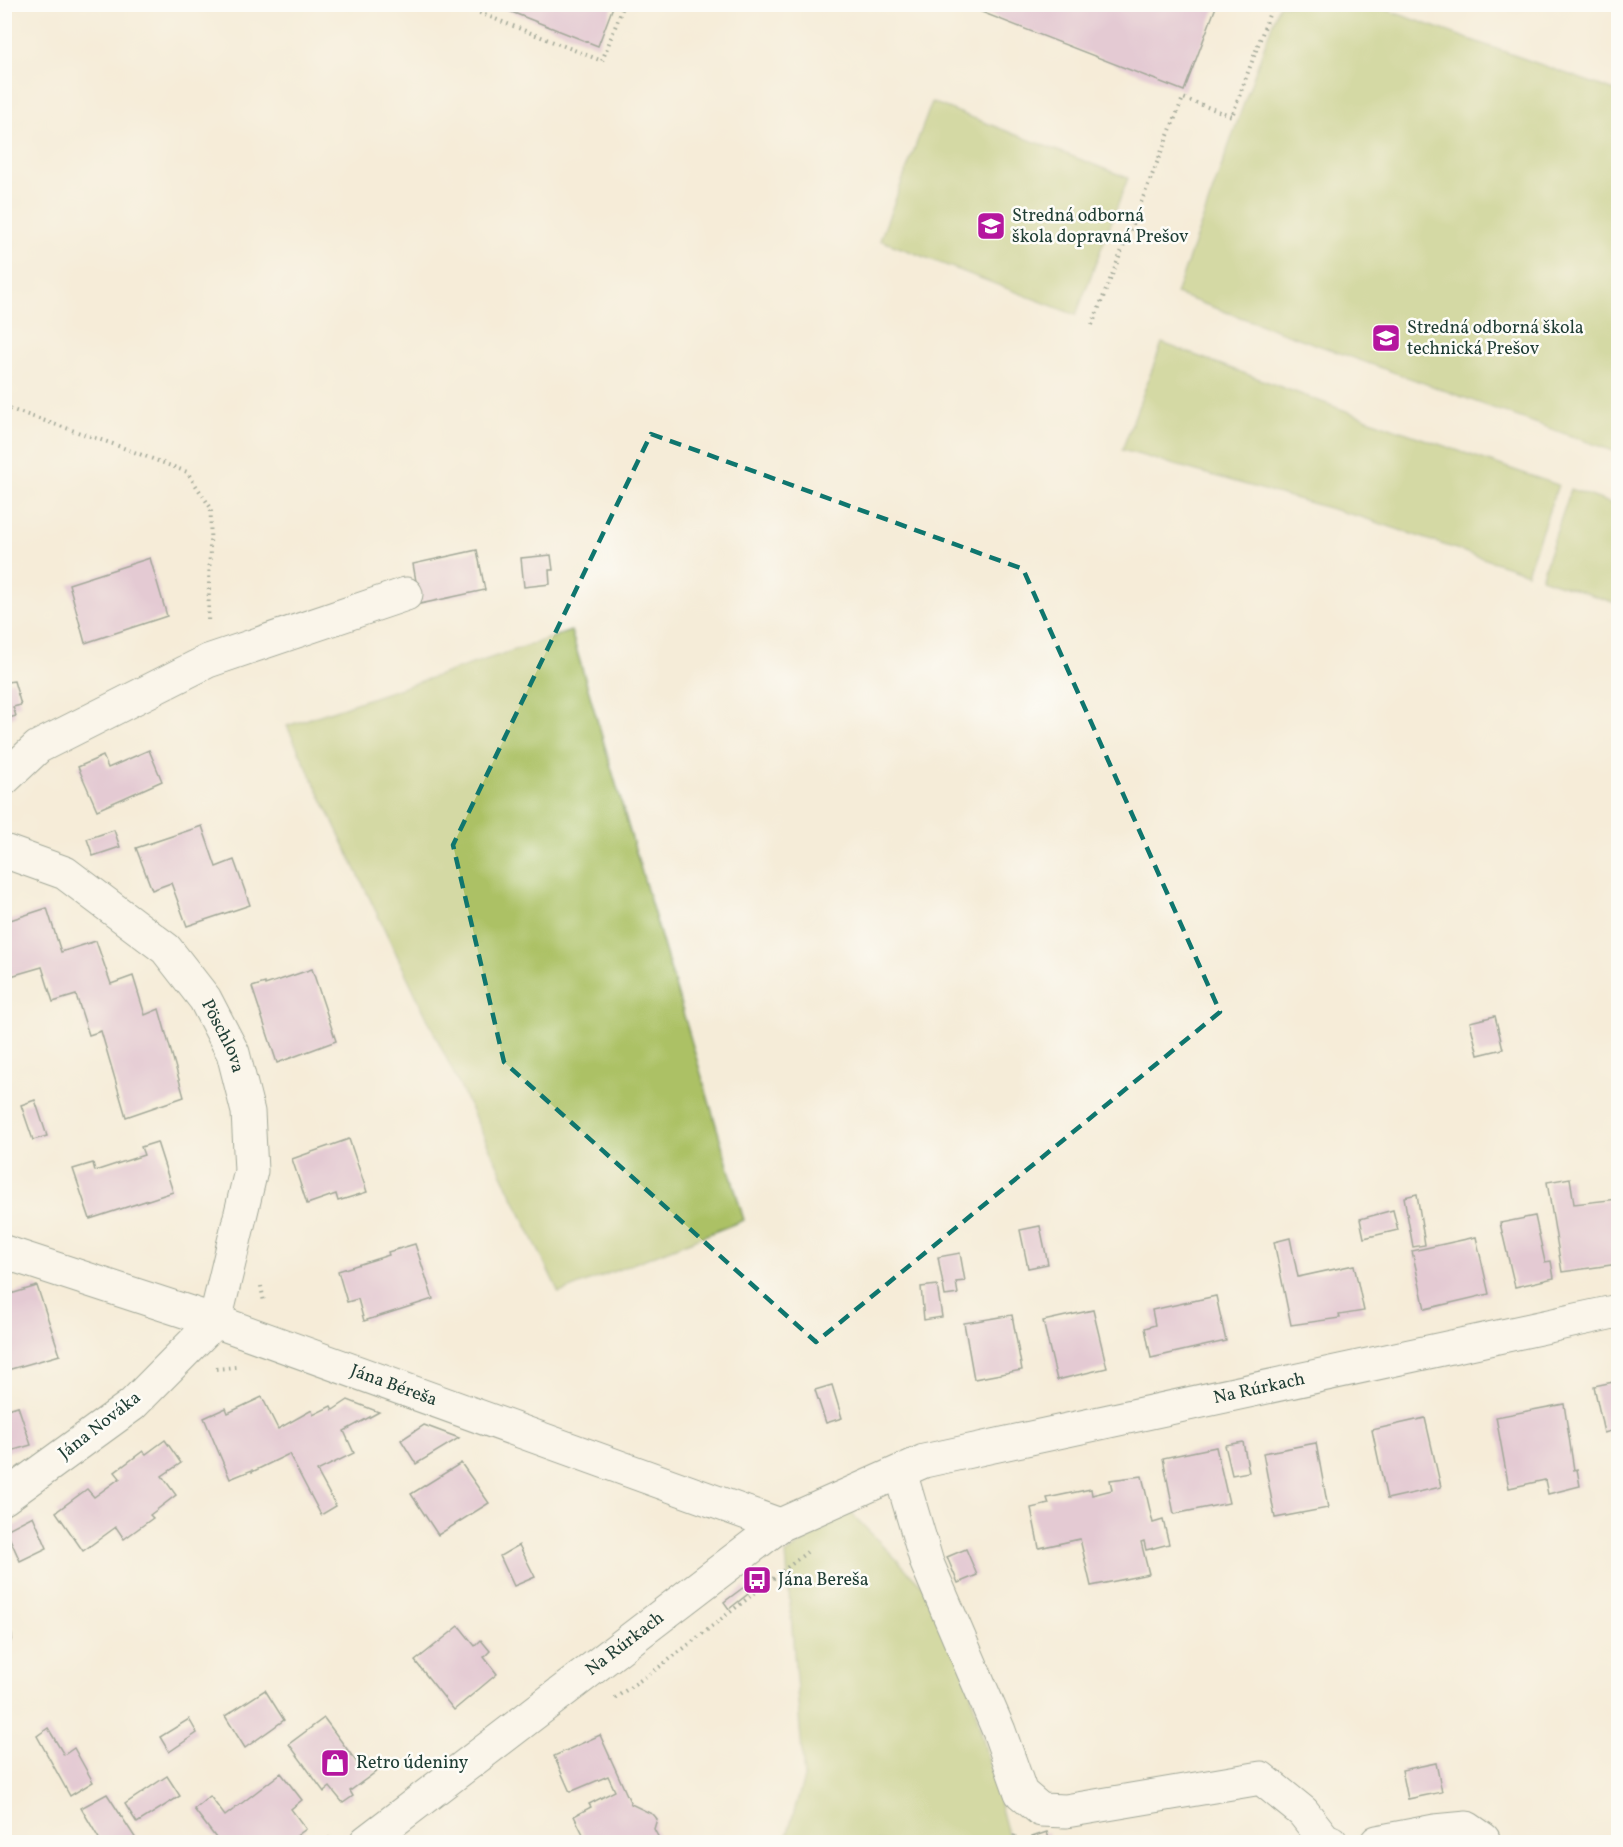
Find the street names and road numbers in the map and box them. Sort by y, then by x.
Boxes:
street label: Pöschlova [195,995,250,1076]
street label: Jána Béreša [347,1358,441,1413]
street label: Na Rúrkach [1211,1366,1308,1411]
street label: Jána Nováka [54,1386,146,1466]
street label: Na Rúrkach [580,1605,670,1682]

